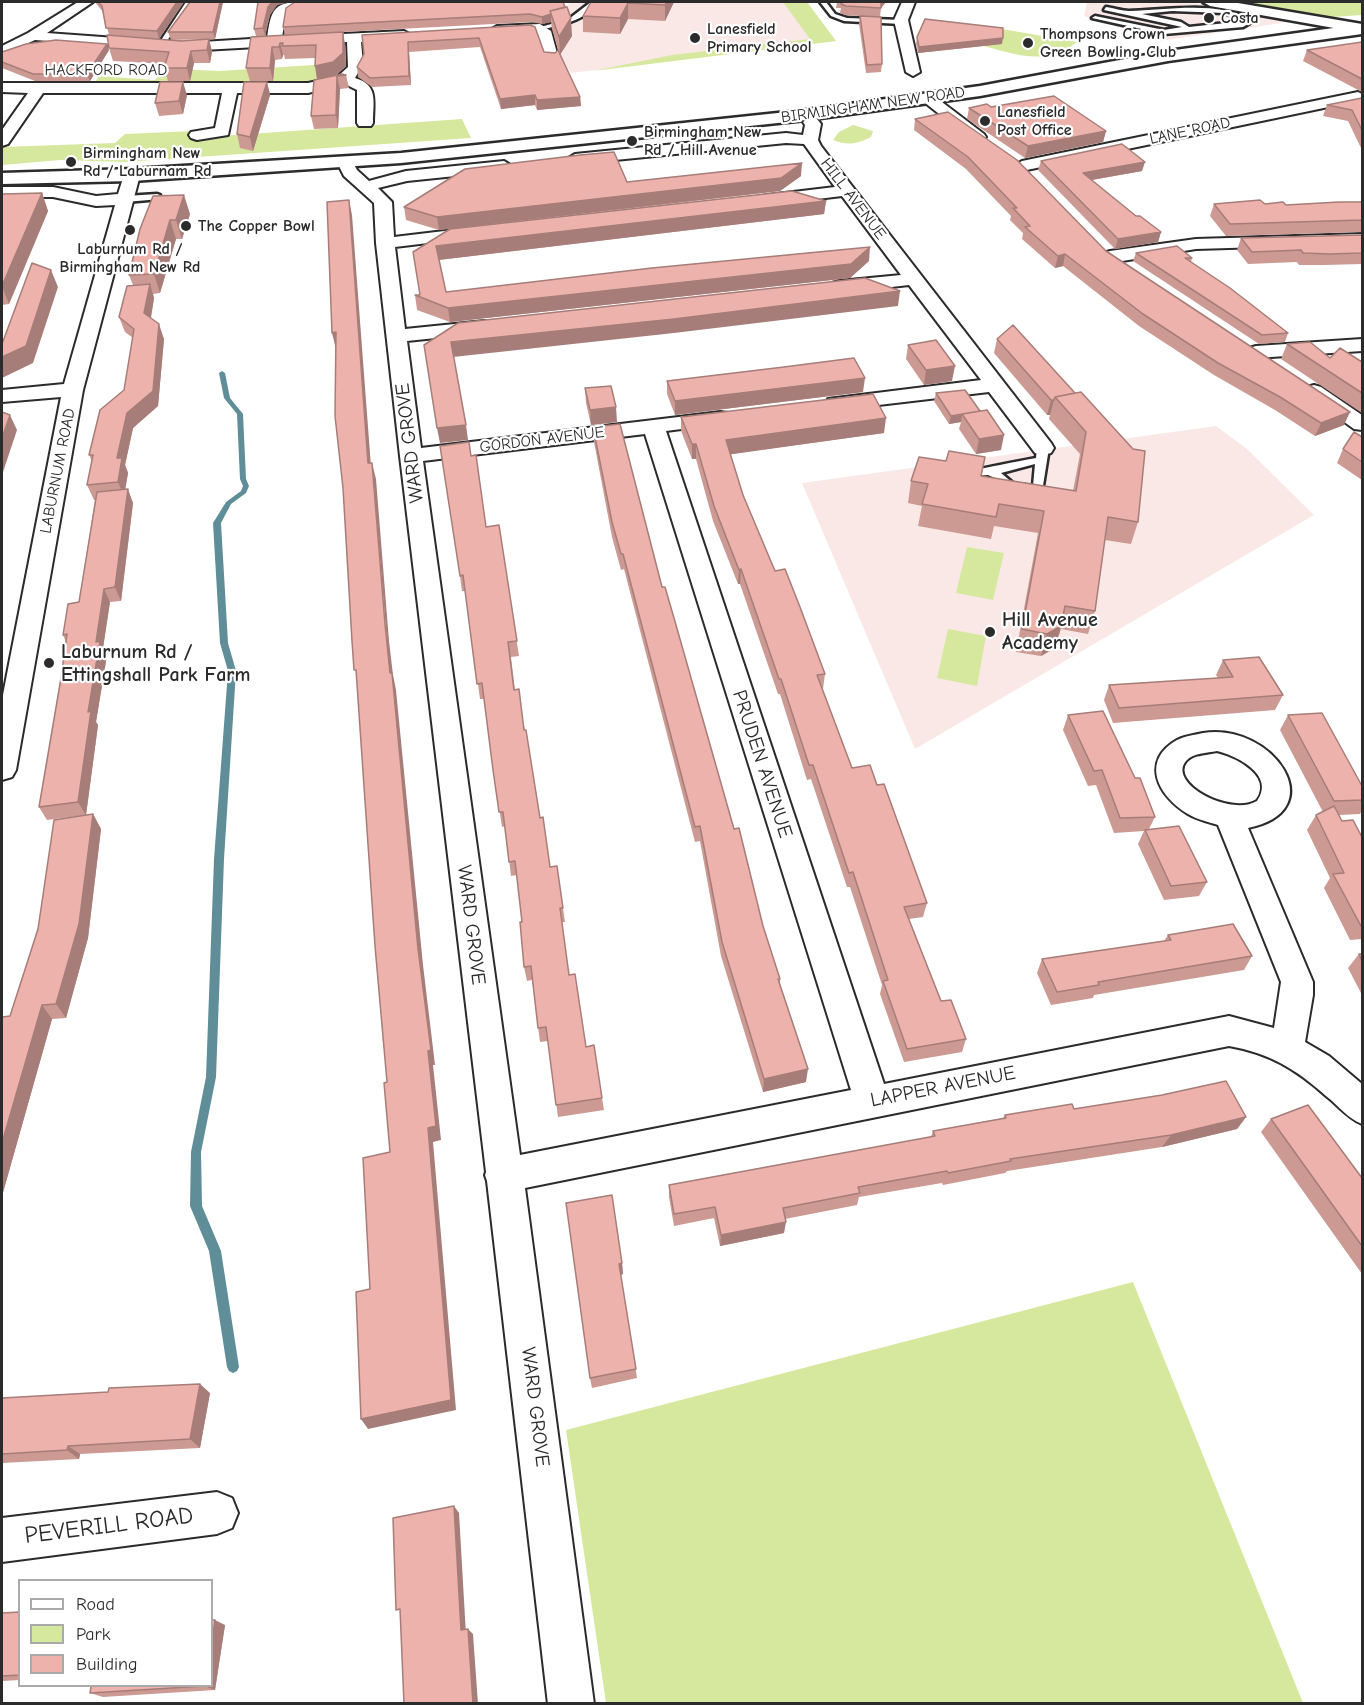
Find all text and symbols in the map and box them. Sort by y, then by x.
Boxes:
place label: Costa [1221,8,1259,28]
marker: Costa [1202,11,1216,25]
place label: Lanesfield Primary School [707,19,812,57]
place label: Thompsons Crown Green Bowling Club [1040,24,1176,62]
marker: Lanesfield Primary School [688,31,702,45]
marker: Thompsons Crown Green Bowling Club [1021,36,1035,50]
street label: HACKFORD ROAD [45,60,167,80]
street label: BIRMINGHAM NEW ROAD [780,83,966,127]
place label: Lanesfield Post Office [997,102,1072,140]
street label: LANE ROAD [1148,113,1232,149]
marker: Lanesfield Post Office [978,114,992,128]
place label: Birmingham New Rd / Hill Avenue [644,122,761,160]
marker: Birmingham New Rd / Hill Avenue [625,134,639,148]
place label: Birmingham New Rd / Laburnam Rd [83,143,211,181]
street label: HILL AVENUE [816,154,890,244]
marker: Birmingham New Rd / Laburnam Rd [64,155,78,169]
place label: The Copper Bowl [198,216,315,236]
marker: The Copper Bowl [179,219,193,233]
marker: Laburnum Rd / Birmingham New Rd [123,223,137,237]
place label: Laburnum Rd / Birmingham New Rd [60,239,200,277]
street label: WARD GROVE [391,382,429,504]
street label: LABURNUM ROAD [36,407,80,535]
street label: GORDON AVENUE [479,423,605,457]
place label: Hill Avenue Academy [1002,608,1098,655]
marker: Hill Avenue Academy [983,625,997,639]
place label: Laburnum Rd / Ettingshall Park Farm [61,640,250,687]
marker: Laburnum Rd / Ettingshall Park Farm [42,656,56,670]
street label: PRUDEN AVENUE [727,687,797,841]
street label: WARD GROVE [452,864,490,986]
street label: LAPPER AVENUE [868,1061,1018,1113]
street label: WARD GROVE [516,1346,554,1468]
street label: PEVERILL ROAD [23,1501,195,1551]
legend [18,1579,213,1687]
text: Road [76,1594,115,1615]
text: Park [76,1624,110,1645]
text: Building [76,1654,138,1675]

